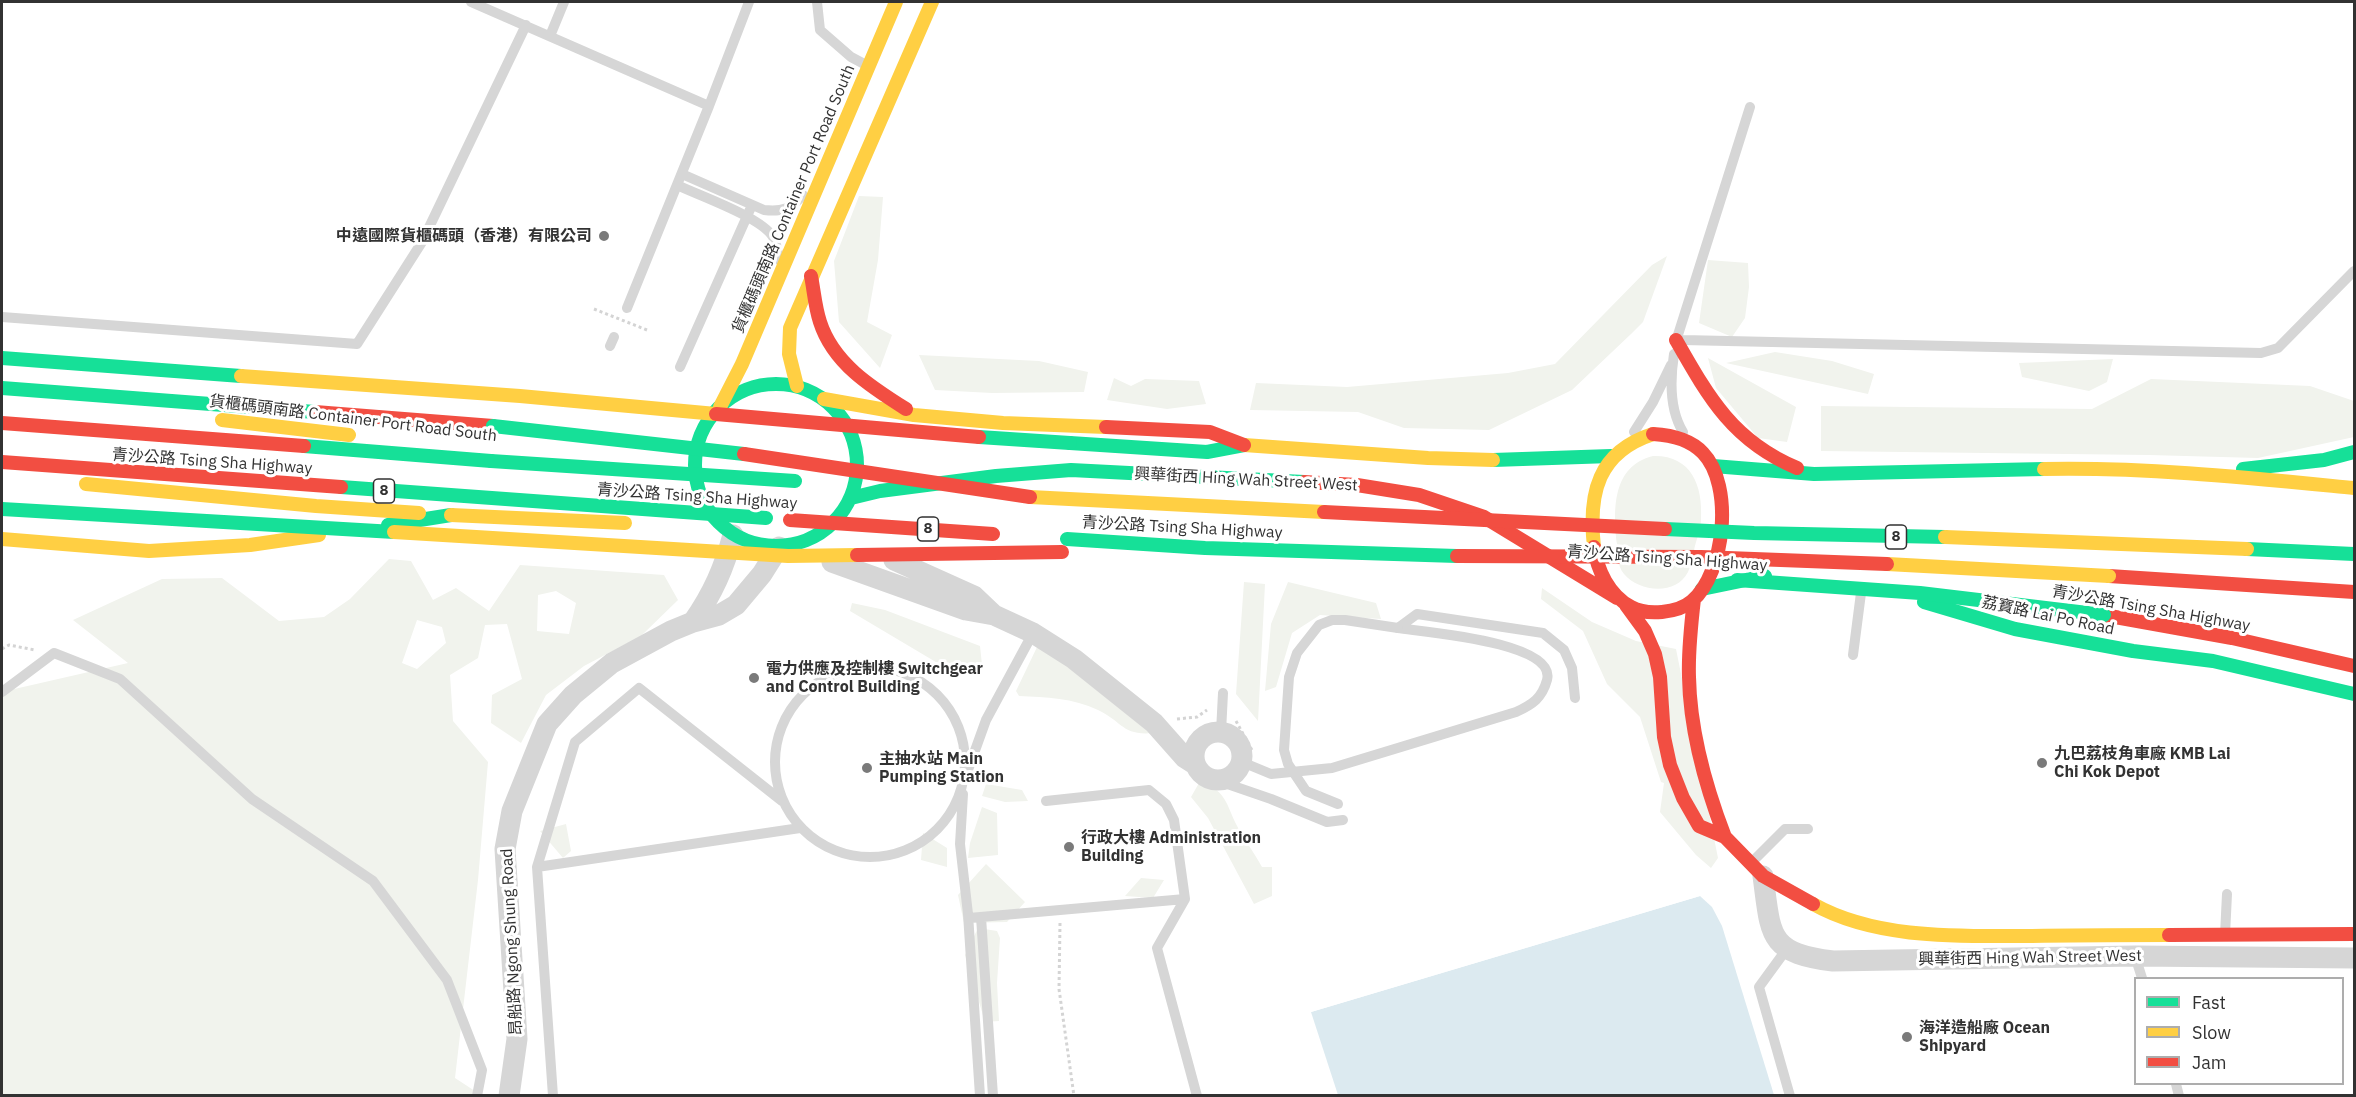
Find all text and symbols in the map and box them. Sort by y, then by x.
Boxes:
street label: 貨櫃碼頭南路 Container Port Road South [729,62,859,336]
place label: 中遠國際貨櫃碼頭（香港）有限公司 [336,226,592,246]
marker: 中遠國際貨櫃碼頭（香港）有限公司 [597,229,611,243]
street label: 貨櫃碼頭南路 Container Port Road South [208,392,498,446]
street label: 青沙公路 Tsing Sha Highway [111,445,313,479]
street label: 興華街西 Hing Wah Street West [1134,465,1358,495]
road number: 8 [374,479,394,503]
street label: 青沙公路 Tsing Sha Highway [596,480,798,514]
street label: 青沙公路 Tsing Sha Highway [1081,513,1283,543]
road number: 8 [918,517,938,541]
road number: 8 [1886,525,1906,549]
street label: 青沙公路 Tsing Sha Highway [1566,542,1768,576]
street label: 青沙公路 Tsing Sha Highway [2050,582,2252,636]
street label: 荔寶路 Lai Po Road [1980,593,2116,639]
place label: 電力供應及控制樓 Switchgear and Control Building [766,659,983,697]
marker: 電力供應及控制樓 Switchgear and Control Building [747,671,761,685]
place label: 九巴荔枝角車廠 KMB Lai Chi Kok Depot [2054,744,2231,782]
place label: 主抽水站 Main Pumping Station [879,749,1004,787]
marker: 九巴荔枝角車廠 KMB Lai Chi Kok Depot [2035,756,2049,770]
marker: 主抽水站 Main Pumping Station [860,761,874,775]
place label: 行政大樓 Administration Building [1081,828,1261,866]
marker: 行政大樓 Administration Building [1062,840,1076,854]
street label: 昂船路 Ngong Shung Road [498,848,526,1036]
street label: 興華街西 Hing Wah Street West [1918,946,2142,970]
legend [2134,977,2344,1085]
text: Fast [2192,991,2226,1014]
place label: 海洋造船廠 Ocean Shipyard [1919,1018,2050,1056]
text: Slow [2192,1021,2231,1044]
marker: 海洋造船廠 Ocean Shipyard [1900,1030,1914,1044]
text: Jam [2192,1051,2227,1074]

